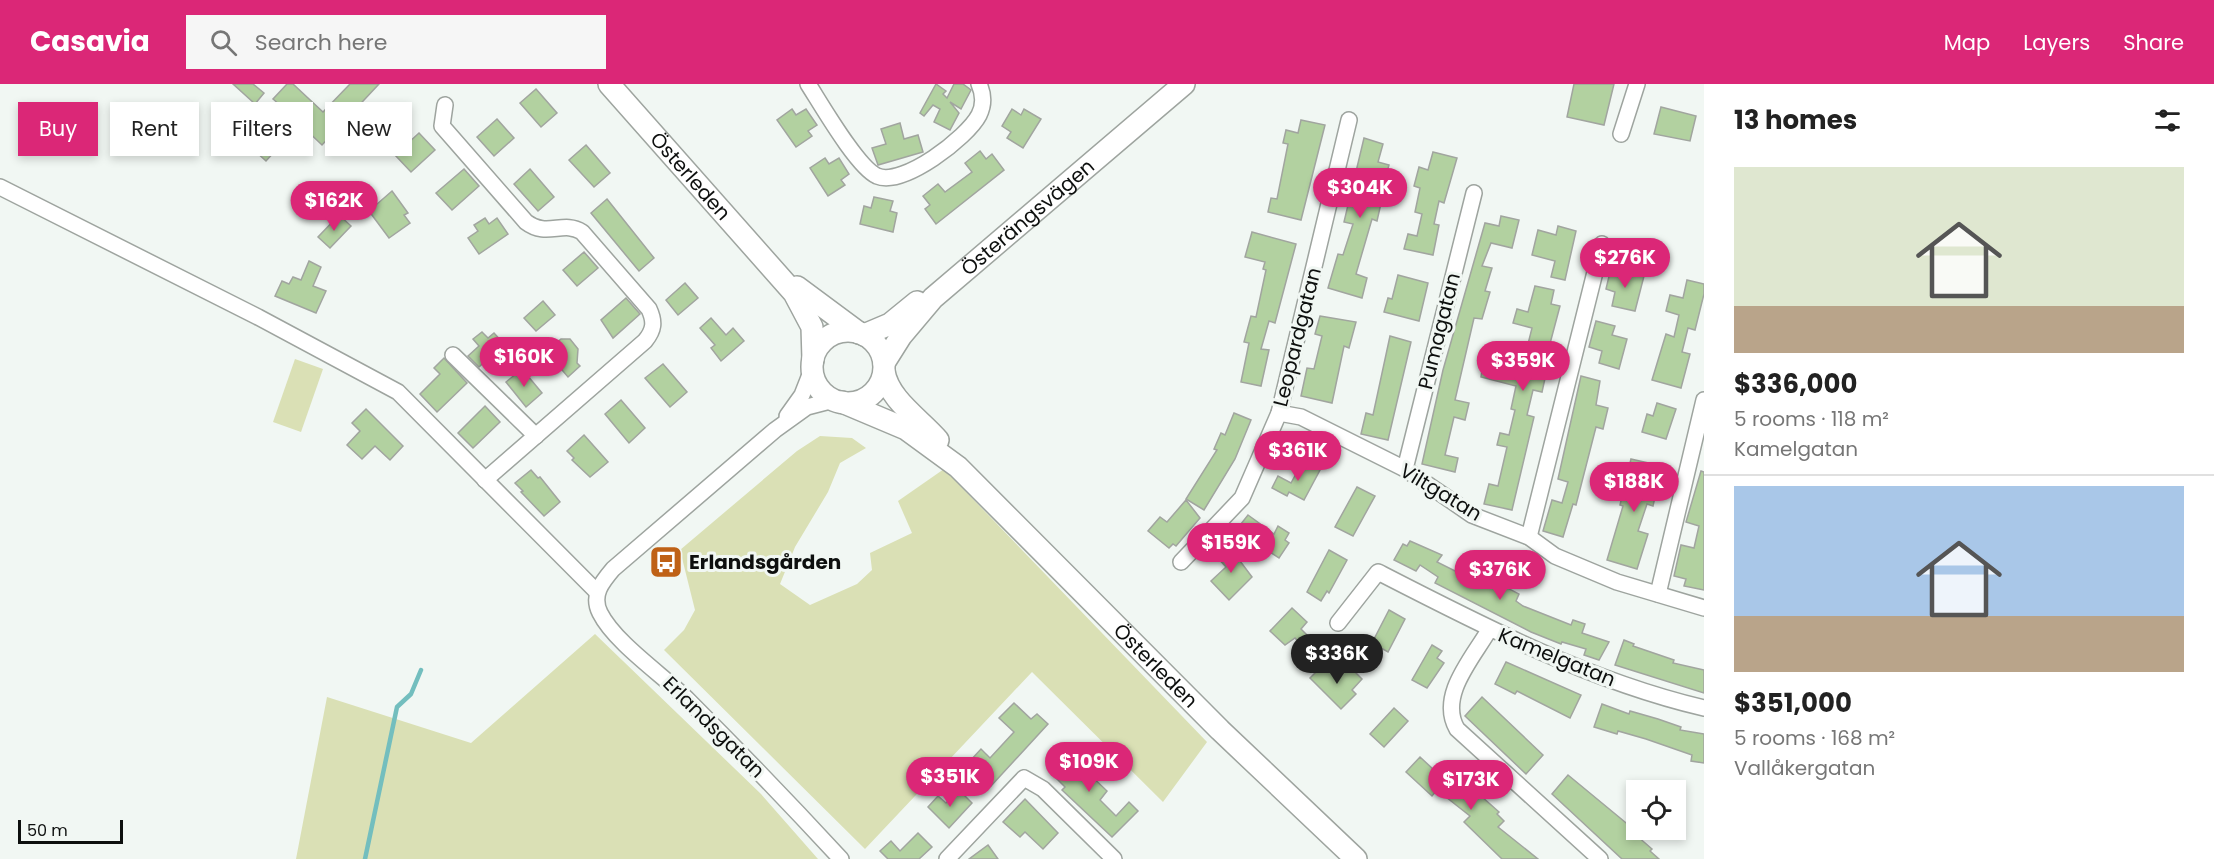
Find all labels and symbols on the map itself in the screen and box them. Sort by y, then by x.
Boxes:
street label: Österleden [644,126,737,226]
street label: Österängsvägen [955,152,1100,282]
pin: $304K [1318,168,1402,219]
pin: $162K [292,181,376,232]
pin: $276K [1583,238,1667,289]
street label: Leopardgatan [1266,264,1328,410]
street label: Pumagatan [1411,270,1467,392]
pin: $160K [482,337,566,388]
pin: $359K [1481,341,1565,392]
pin: $361K [1256,431,1340,482]
street label: Viltgatan [1395,456,1487,528]
pin: $188K [1592,462,1676,513]
pin: $159K [1189,523,1273,574]
bus stop icon: Erlandsgården [648,544,684,580]
place label: Erlandsgården [689,548,841,576]
pin: $376K [1458,550,1542,601]
street label: Österleden [1107,617,1204,714]
street label: Kamelgatan [1494,621,1620,693]
pin: $336K [1295,634,1379,685]
street label: Erlandsgatan [657,670,771,784]
pin: $109K [1047,742,1131,793]
pin: $351K [908,757,992,808]
pin: $173K [1429,760,1513,811]
scale bar [18,817,123,844]

